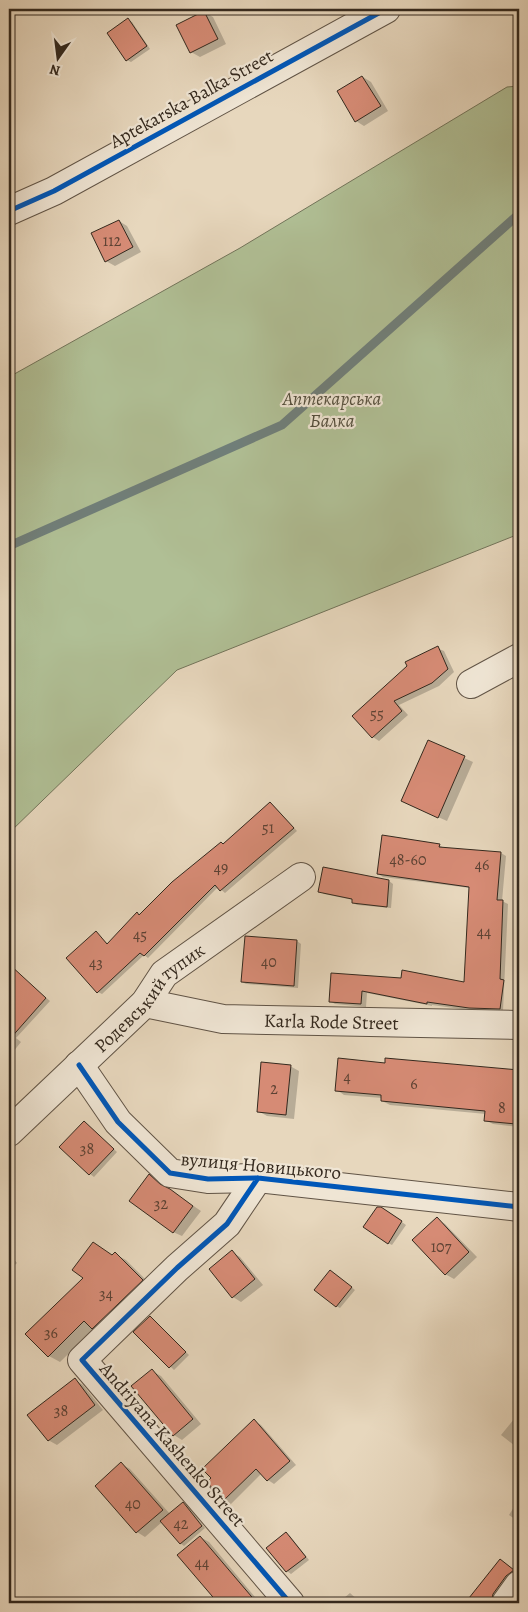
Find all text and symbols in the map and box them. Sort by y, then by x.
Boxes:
north arrow [32,32,82,82]
street label: Aptekarska Balka Street [104,43,278,155]
text: N [48,60,62,81]
house number: 112 [103,230,122,252]
park label: Аптекарська Балка [282,386,381,434]
house number: 55 [370,703,384,725]
house number: 51 [262,817,275,839]
house number: 48-60 [389,849,427,871]
house number: 46 [475,854,489,876]
house number: 49 [214,857,228,879]
house number: 44 [477,921,491,943]
house number: 45 [133,924,147,946]
street label: Родевський тупик [89,937,210,1059]
house number: 40 [261,951,277,973]
house number: 43 [89,952,103,974]
street label: Karla Rode Street [264,1008,399,1037]
house number: 4 [343,1066,351,1088]
house number: 6 [410,1073,418,1095]
house number: 2 [270,1078,278,1100]
house number: 8 [498,1097,506,1119]
house number: 38 [80,1138,94,1160]
street label: вулиця Новицького [180,1146,342,1186]
house number: 32 [154,1193,169,1215]
house number: 107 [431,1236,452,1258]
house number: 34 [99,1283,113,1305]
house number: 36 [44,1322,58,1344]
street label: Andriyana Kashenko Street [93,1356,251,1533]
house number: 38 [54,1400,68,1422]
house number: 40 [125,1493,141,1515]
house number: 42 [174,1513,189,1535]
house number: 44 [195,1552,209,1574]

